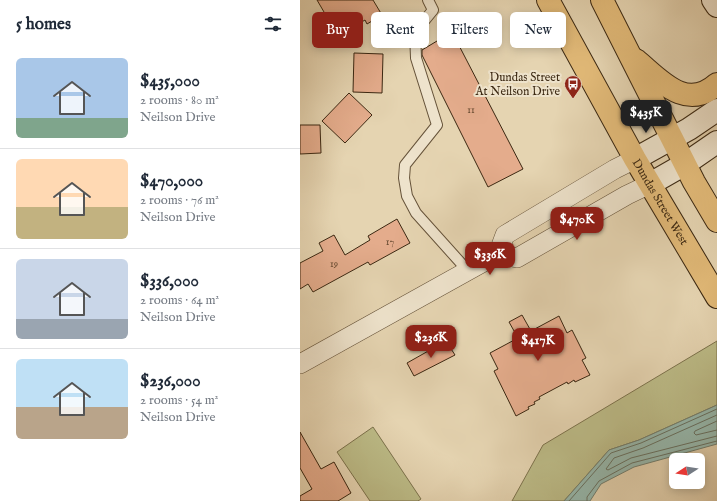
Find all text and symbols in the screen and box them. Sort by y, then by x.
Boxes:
chip: Buy [312,12,363,48]
chip: Rent [371,12,429,48]
chip: Filters [437,12,502,48]
chip: New [510,12,566,48]
icon: filters [262,13,284,35]
text: 5 homes [16,14,71,35]
place label: Dundas Street At Neilson Drive [474,70,560,99]
text: $435,000 [140,71,200,92]
icon: home [48,74,96,122]
bus stop icon: Dundas Street At Neilson Drive [563,74,583,99]
text: 2 rooms · 80 m² [140,92,219,109]
pin: $435K [618,100,674,134]
house number: 11 [467,104,475,117]
text: $435K [630,104,662,121]
text: Neilson Drive [140,109,216,126]
street label: Dundas Street West [629,156,692,248]
text: $470,000 [140,171,203,192]
icon: home [48,175,96,223]
text: 2 rooms · 76 m² [140,192,219,209]
pin: $470K [549,207,605,241]
text: Neilson Drive [140,209,216,226]
text: $470K [559,211,595,228]
house number: 17 [386,236,395,249]
pin: $336K [462,242,518,276]
text: $336K [474,246,506,263]
house number: 19 [330,258,338,271]
text: $336,000 [140,271,199,292]
icon: home [48,275,96,323]
text: 2 rooms · 64 m² [140,292,219,309]
text: Neilson Drive [140,309,216,326]
pin: $236K [403,325,459,359]
pin: $417K [510,328,566,362]
text: $236K [414,329,448,346]
text: $417K [521,332,555,349]
text: $236,000 [140,371,201,392]
icon: home [48,375,96,423]
text: 2 rooms · 54 m² [140,392,218,409]
text: Neilson Drive [140,409,216,426]
north arrow [669,453,705,489]
map controls [669,453,705,489]

